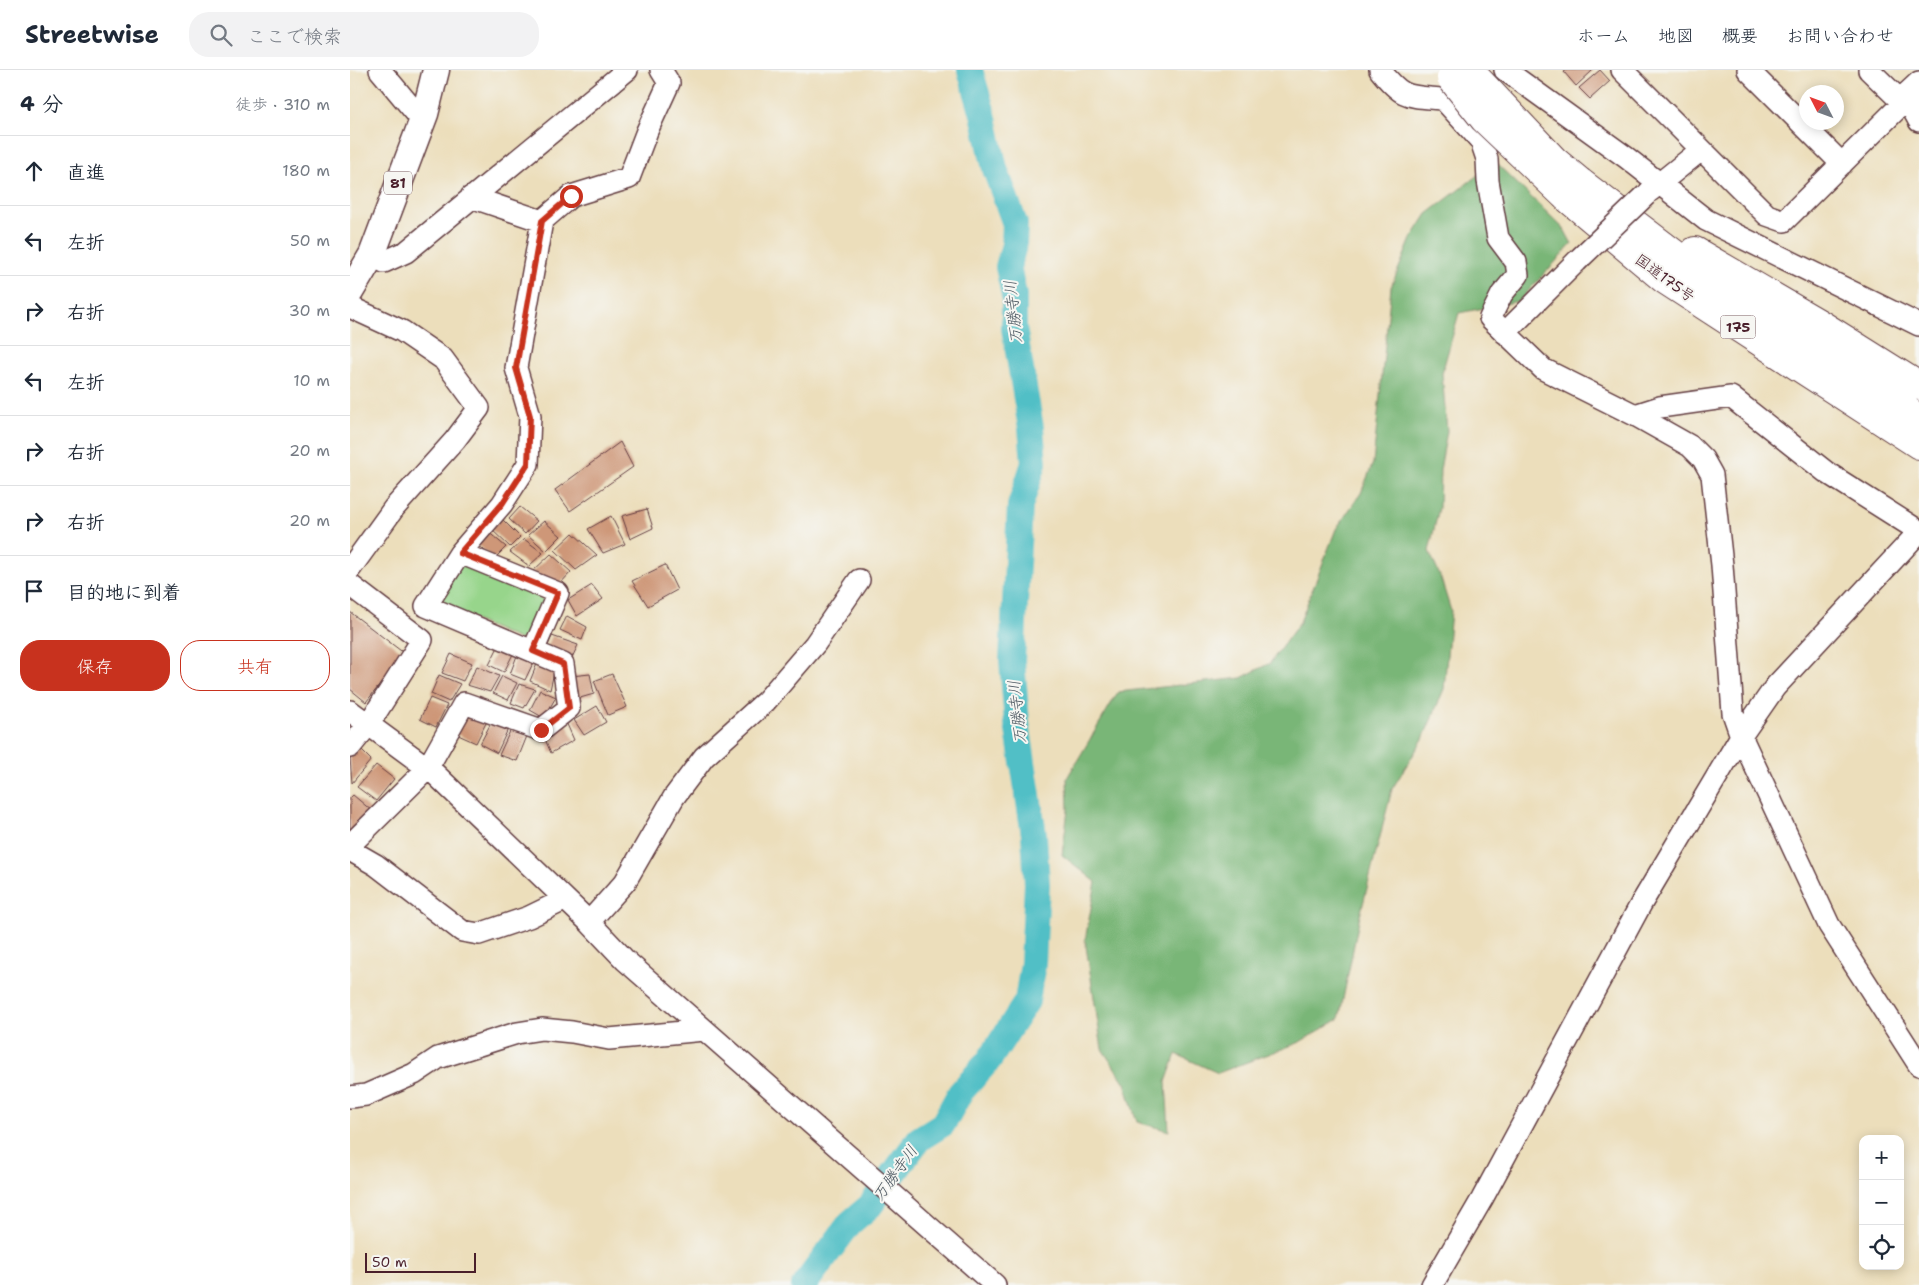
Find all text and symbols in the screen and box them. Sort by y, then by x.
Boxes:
search box [189,12,539,57]
text: Streetwise [25,19,159,51]
icon: search [207,21,235,49]
text: ここで検索 [247,24,342,49]
text: ホーム [1577,24,1630,48]
text: 地図 [1658,24,1694,48]
text: 概要 [1722,24,1758,48]
text: お問い合わせ [1786,24,1894,48]
north arrow [1799,85,1844,130]
text: 4 分 [20,90,63,118]
text: 徒歩 · 310 m [236,94,330,115]
icon: ahead [20,157,48,185]
text: 直進 [67,160,105,185]
text: 180 m [282,160,330,181]
road number: 81 [384,172,412,195]
route start [560,185,583,208]
icon: left [20,227,48,255]
text: 左折 [67,230,105,255]
text: 50 m [290,230,330,251]
street label: 国道175号 [1631,249,1699,307]
water label: 万勝寺川 [999,279,1027,345]
icon: right [20,297,48,325]
text: 右折 [67,300,105,325]
text: 30 m [289,300,330,321]
road number: 175 [1720,316,1756,338]
icon: left [20,367,48,395]
text: 左折 [67,370,105,395]
text: 10 m [293,370,330,391]
icon: right [20,437,48,465]
text: 右折 [67,440,105,465]
text: 20 m [289,440,330,461]
icon: right [20,507,48,535]
text: 右折 [67,510,105,535]
text: 20 m [289,510,330,531]
icon: arrive [20,577,48,605]
text: 目的地に到着 [67,580,181,605]
button: 保存 [20,640,170,691]
button: 共有 [180,640,330,691]
water label: 万勝寺川 [1003,679,1031,745]
route end [530,719,553,742]
map controls [1859,1135,1904,1270]
button: + [1859,1135,1904,1180]
water label: 万勝寺川 [868,1141,922,1205]
button: − [1859,1180,1904,1225]
button: locate [1859,1225,1904,1270]
scale bar [365,1250,476,1273]
text: 50 m [372,1253,407,1271]

